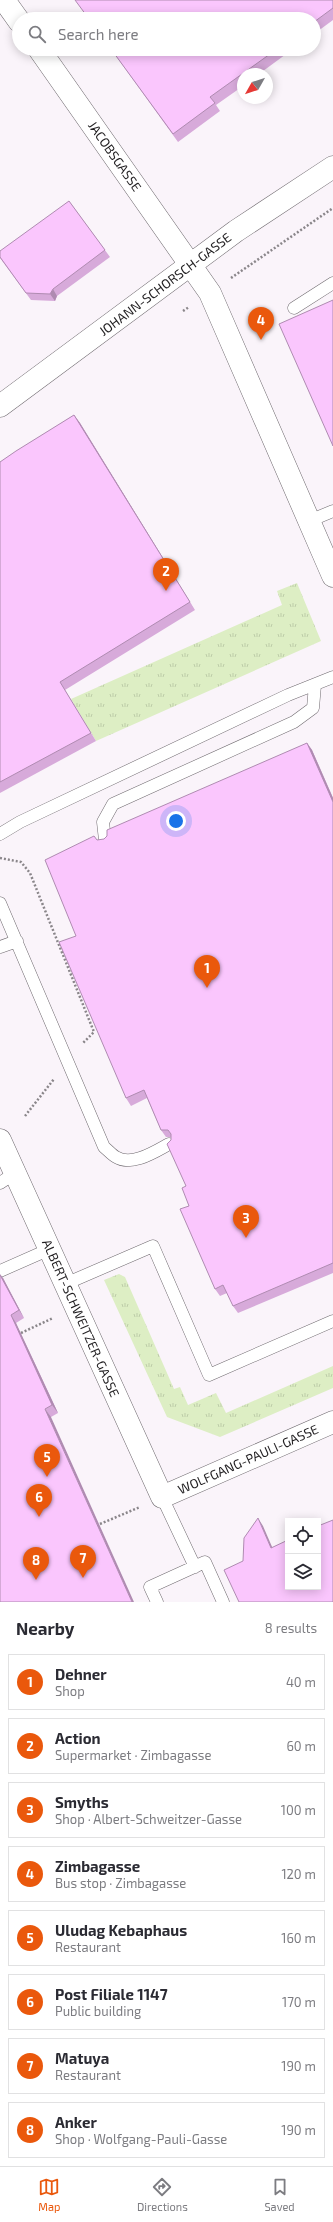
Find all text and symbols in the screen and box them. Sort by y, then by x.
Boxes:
search box [12,12,321,56]
icon: search [26,23,48,45]
text: Search here [58,25,139,43]
north arrow [237,68,273,104]
street label: JACOBSGASSE [85,118,145,194]
street label: JOHANN-SCHORSCH-GASSE [96,229,234,339]
pin: 4 [248,307,274,340]
pin: 2 [153,558,179,591]
your location [166,811,186,831]
pin: 1 [194,955,220,988]
pin: 3 [233,1205,259,1238]
street label: ALBERT-SCHWEITZER-GASSE [39,1237,123,1399]
street label: WOLFGANG-PAULI-GASSE [175,1421,321,1497]
pin: 5 [34,1444,60,1477]
pin: 6 [26,1484,52,1517]
map controls [285,1518,321,1590]
button: locate [285,1518,321,1554]
pin: 7 [70,1545,96,1578]
pin: 8 [23,1547,49,1580]
button: layers [285,1554,321,1590]
text: Nearby [16,1618,74,1638]
text: 8 results [265,1620,317,1636]
text: Dehner [55,1665,107,1683]
text: 1 [27,1674,33,1690]
text: 40 m [286,1674,316,1690]
text: Shop [55,1683,85,1699]
text: Action [55,1729,101,1747]
text: 2 [26,1738,34,1754]
text: 60 m [286,1738,316,1754]
text: Supermarket · Zimbagasse [55,1747,211,1763]
text: Smyths [55,1793,109,1811]
text: 3 [26,1802,34,1818]
text: 100 m [281,1802,316,1818]
text: Shop · Albert-Schweitzer-Gasse [55,1811,242,1827]
text: Zimbagasse [55,1857,140,1875]
text: 4 [26,1866,34,1882]
text: 120 m [281,1866,316,1882]
text: Bus stop · Zimbagasse [55,1875,186,1891]
text: Uludag Kebaphaus [55,1921,187,1939]
text: 5 [26,1930,34,1946]
text: 160 m [281,1930,316,1946]
text: Restaurant [55,1939,121,1955]
text: Post Filiale 1147 [55,1985,168,2003]
text: 6 [26,1994,34,2010]
text: 170 m [282,1994,316,2010]
text: Public building [55,2003,141,2019]
text: Matuya [55,2049,109,2067]
text: 7 [27,2058,33,2074]
text: 190 m [281,2058,316,2074]
text: Restaurant [55,2067,121,2083]
text: Anker [55,2113,97,2131]
text: 8 [26,2122,34,2138]
text: 190 m [281,2122,316,2138]
text: Shop · Wolfgang-Pauli-Gasse [55,2131,227,2147]
tab: Map [38,2176,60,2213]
tab: Directions [137,2176,188,2213]
tab: Saved [264,2176,295,2213]

